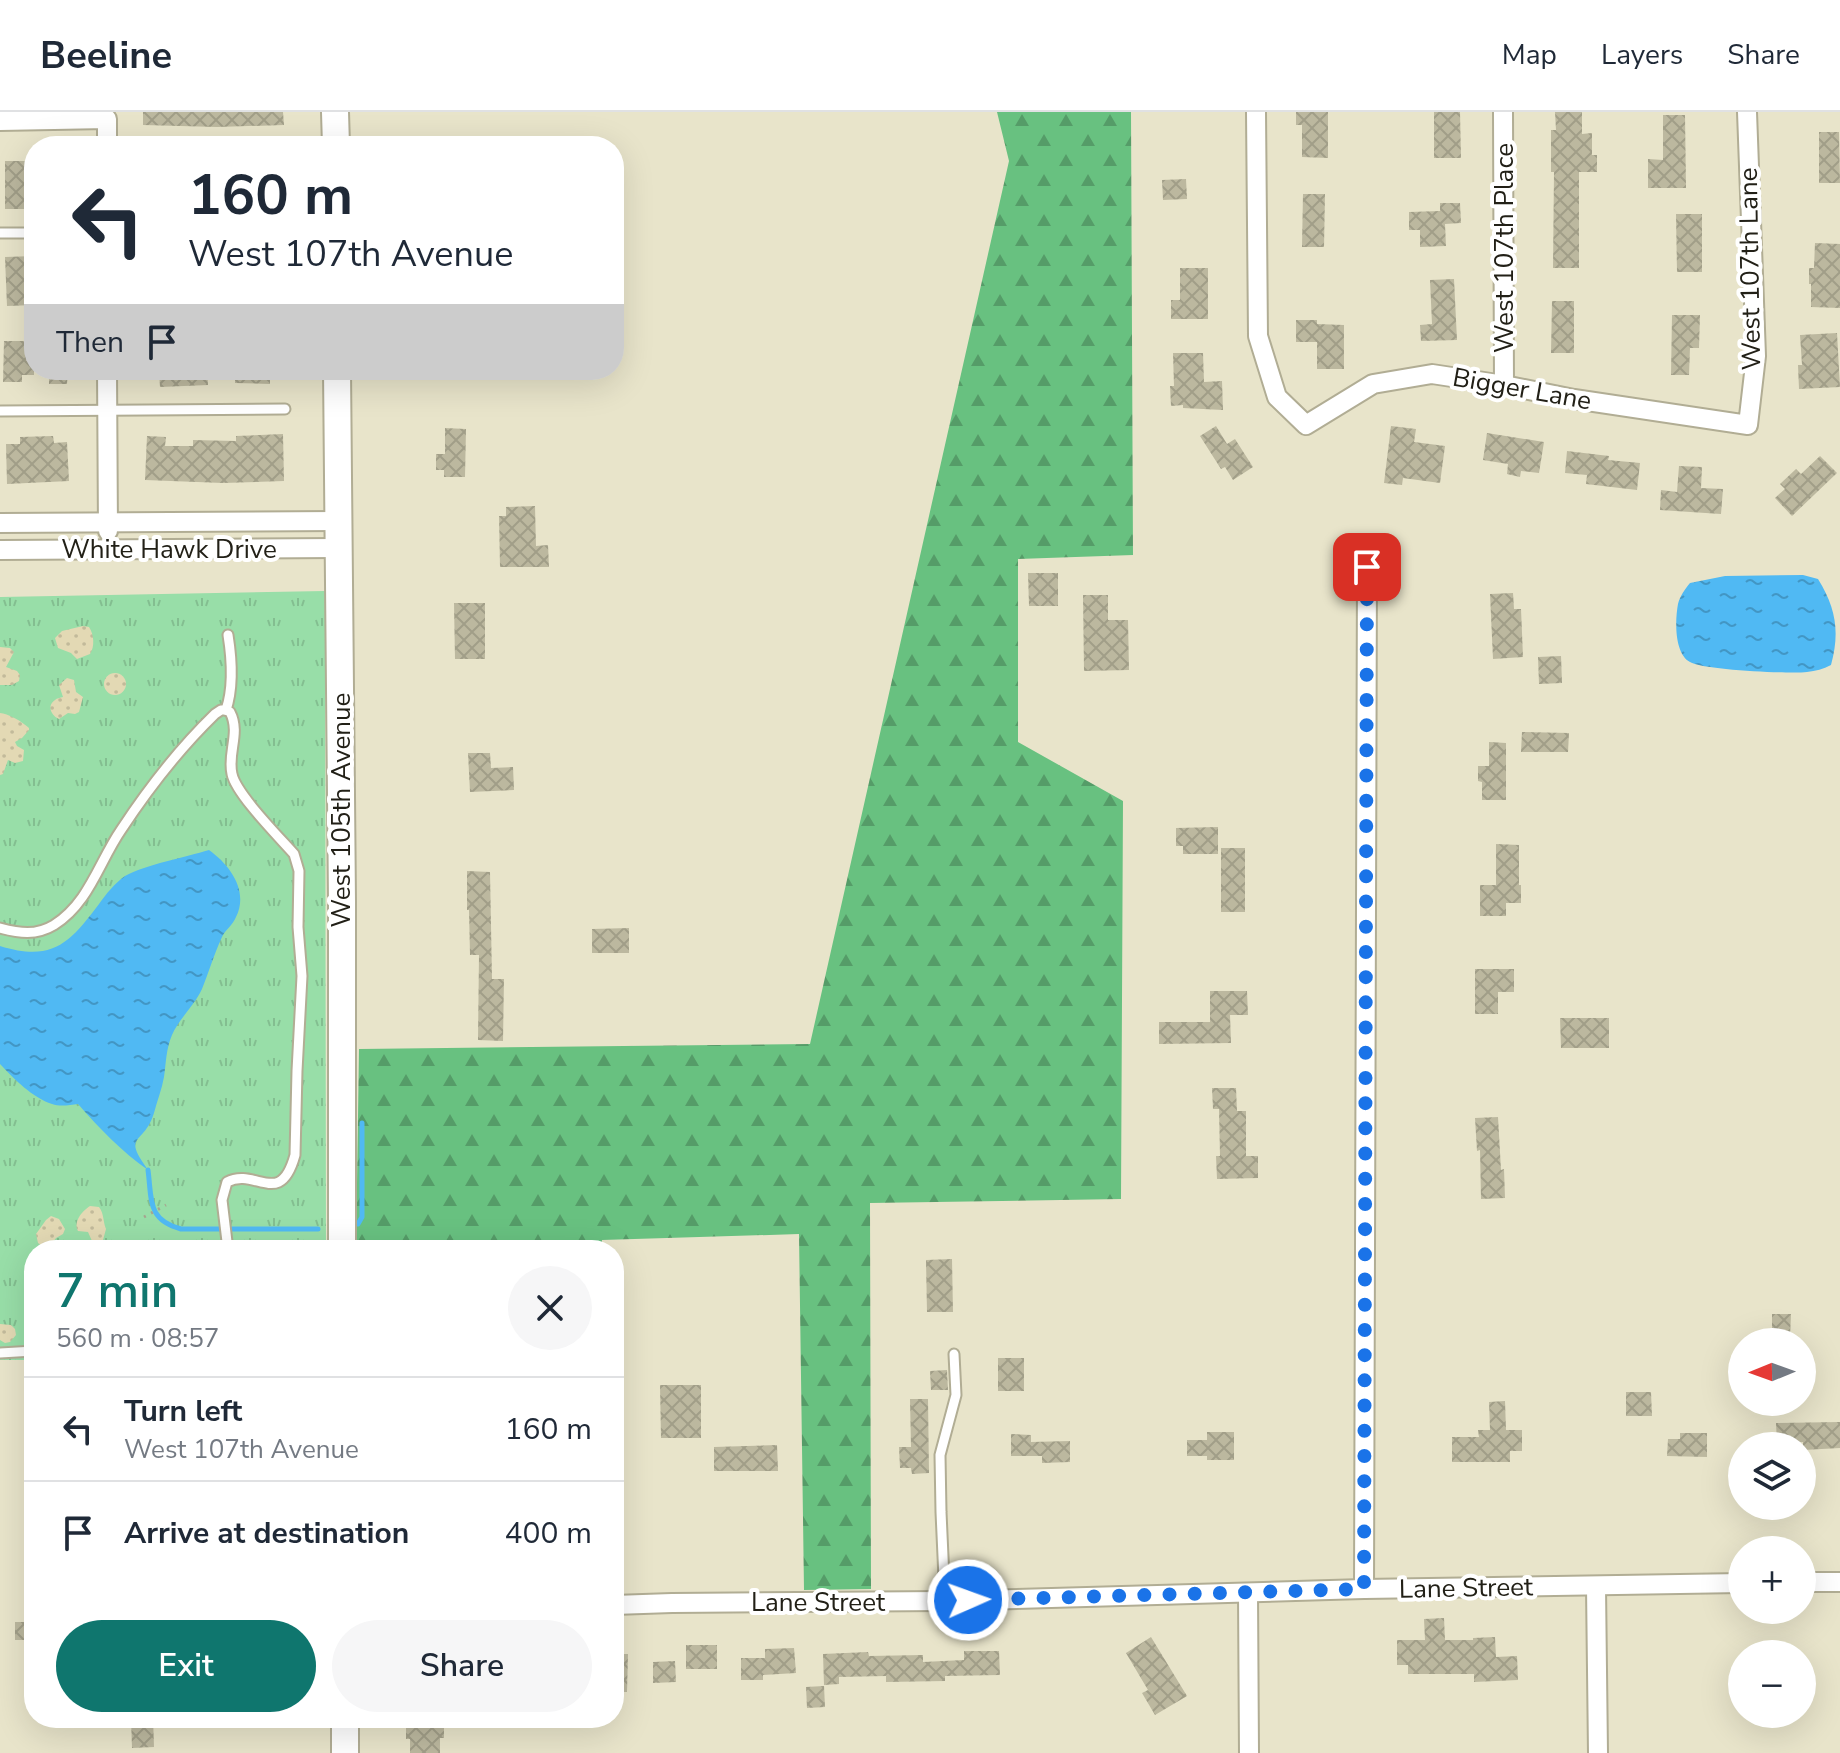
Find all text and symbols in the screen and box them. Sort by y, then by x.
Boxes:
text: Beeline [40,30,172,81]
text: Map [1502,36,1557,74]
text: Layers [1601,36,1683,74]
text: Share [1727,36,1800,74]
street label: West 107th Place [1487,143,1522,353]
text: 160 m [188,157,353,234]
street label: West 107th Lane [1731,167,1769,371]
icon: left [56,168,160,272]
text: West 107th Avenue [188,230,513,279]
icon: arrive [140,320,184,364]
text: Then [56,322,124,363]
street label: Bigger Lane [1450,360,1594,418]
street label: White Hawk Drive [61,532,277,567]
pin [1333,533,1401,601]
icon: arrive [1345,545,1389,589]
street label: West 105th Avenue [324,693,359,927]
text: 7 min [56,1258,178,1324]
button: close [508,1266,592,1350]
text: 560 m · 08:57 [56,1321,219,1356]
north arrow [1728,1328,1816,1416]
map controls [1728,1328,1816,1728]
text: Turn left [124,1391,242,1432]
icon: left [56,1407,100,1451]
text: 160 m [505,1409,592,1450]
text: West 107th Avenue [124,1432,359,1467]
button: layers [1728,1432,1816,1520]
icon: arrive [56,1511,100,1555]
text: Arrive at destination [124,1513,409,1554]
text: 400 m [505,1513,592,1554]
button: + [1728,1536,1816,1624]
position arrow [926,1558,1010,1642]
street label: Lane Street [1399,1569,1534,1607]
street label: Lane Street [751,1585,886,1620]
button: Exit [56,1620,316,1712]
button: Share [332,1620,592,1712]
button: − [1728,1640,1816,1728]

